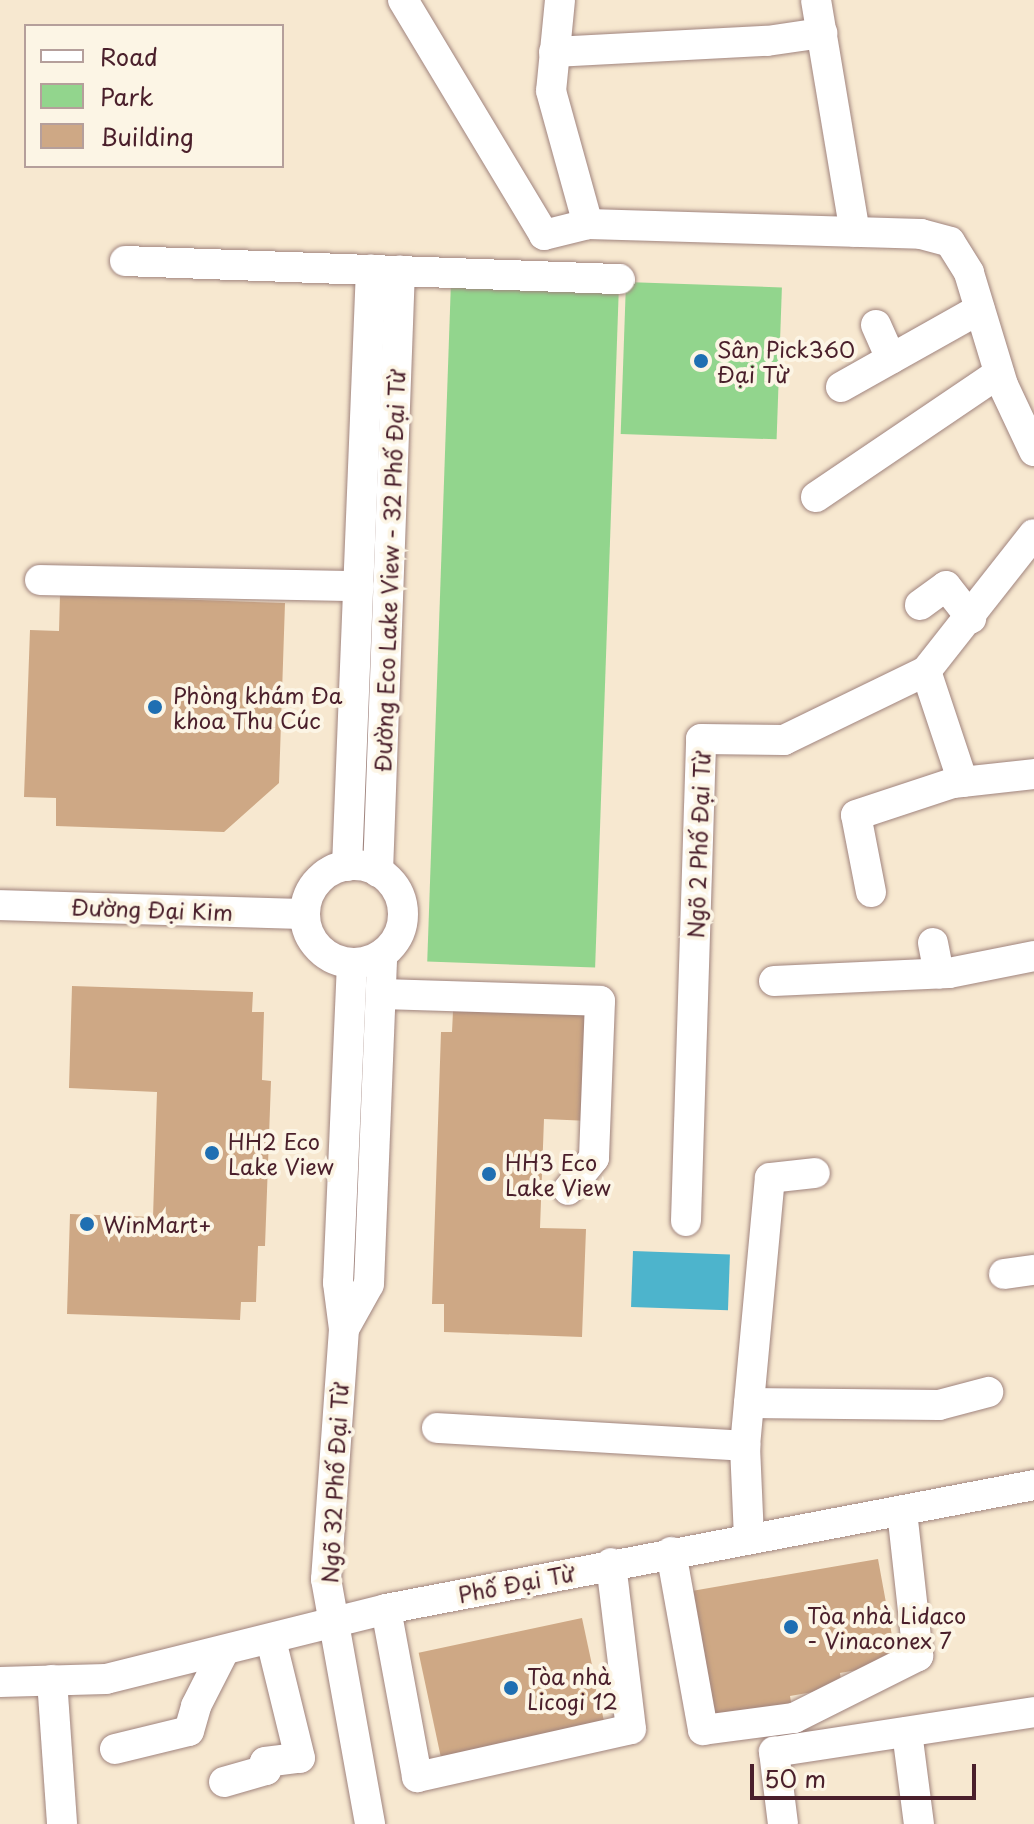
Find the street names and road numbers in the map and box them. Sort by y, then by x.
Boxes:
street label: Đường Eco Lake View - 32 Phố Đại Từ [369,368,409,774]
street label: Ngõ 2 Phố Đại Từ [682,750,714,940]
street label: Đường Đại Kim [70,893,234,925]
street label: Ngõ 32 Phố Đại Từ [316,1381,352,1585]
street label: Phố Đại Từ [456,1559,576,1607]

